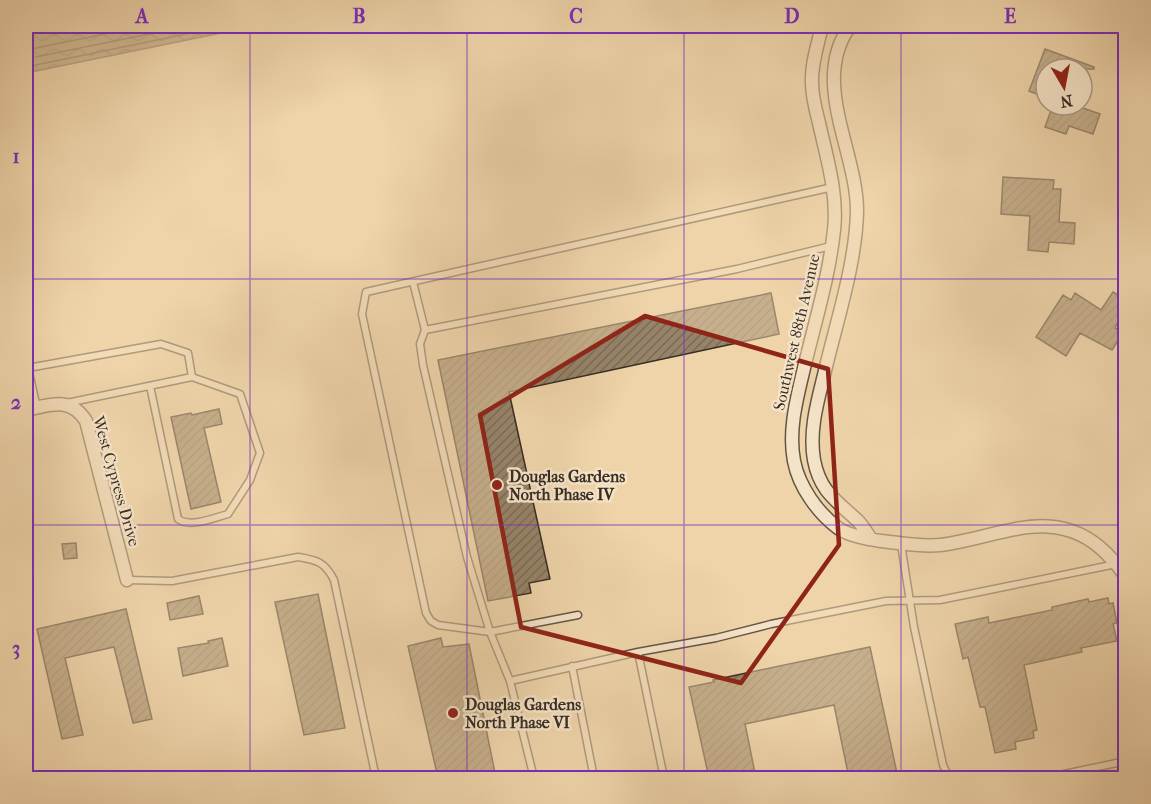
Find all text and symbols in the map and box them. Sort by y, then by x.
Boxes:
text: A [134,5,150,28]
text: B [352,5,366,28]
text: C [569,5,583,28]
text: D [784,5,800,28]
text: E [1004,5,1016,28]
north arrow [1034,57,1094,117]
text: N [1058,91,1074,112]
text: 1 [12,145,20,168]
street label: Southwest 88th Avenue [769,252,824,412]
text: 2 [11,391,21,414]
street label: West Cypress Drive [89,413,144,548]
place label: Douglas Gardens North Phase IV [509,467,625,504]
marker: Douglas Gardens North Phase IV [490,478,504,492]
text: 3 [12,637,20,660]
place label: Douglas Gardens North Phase VI [465,695,581,732]
marker: Douglas Gardens North Phase VI [446,706,460,720]

